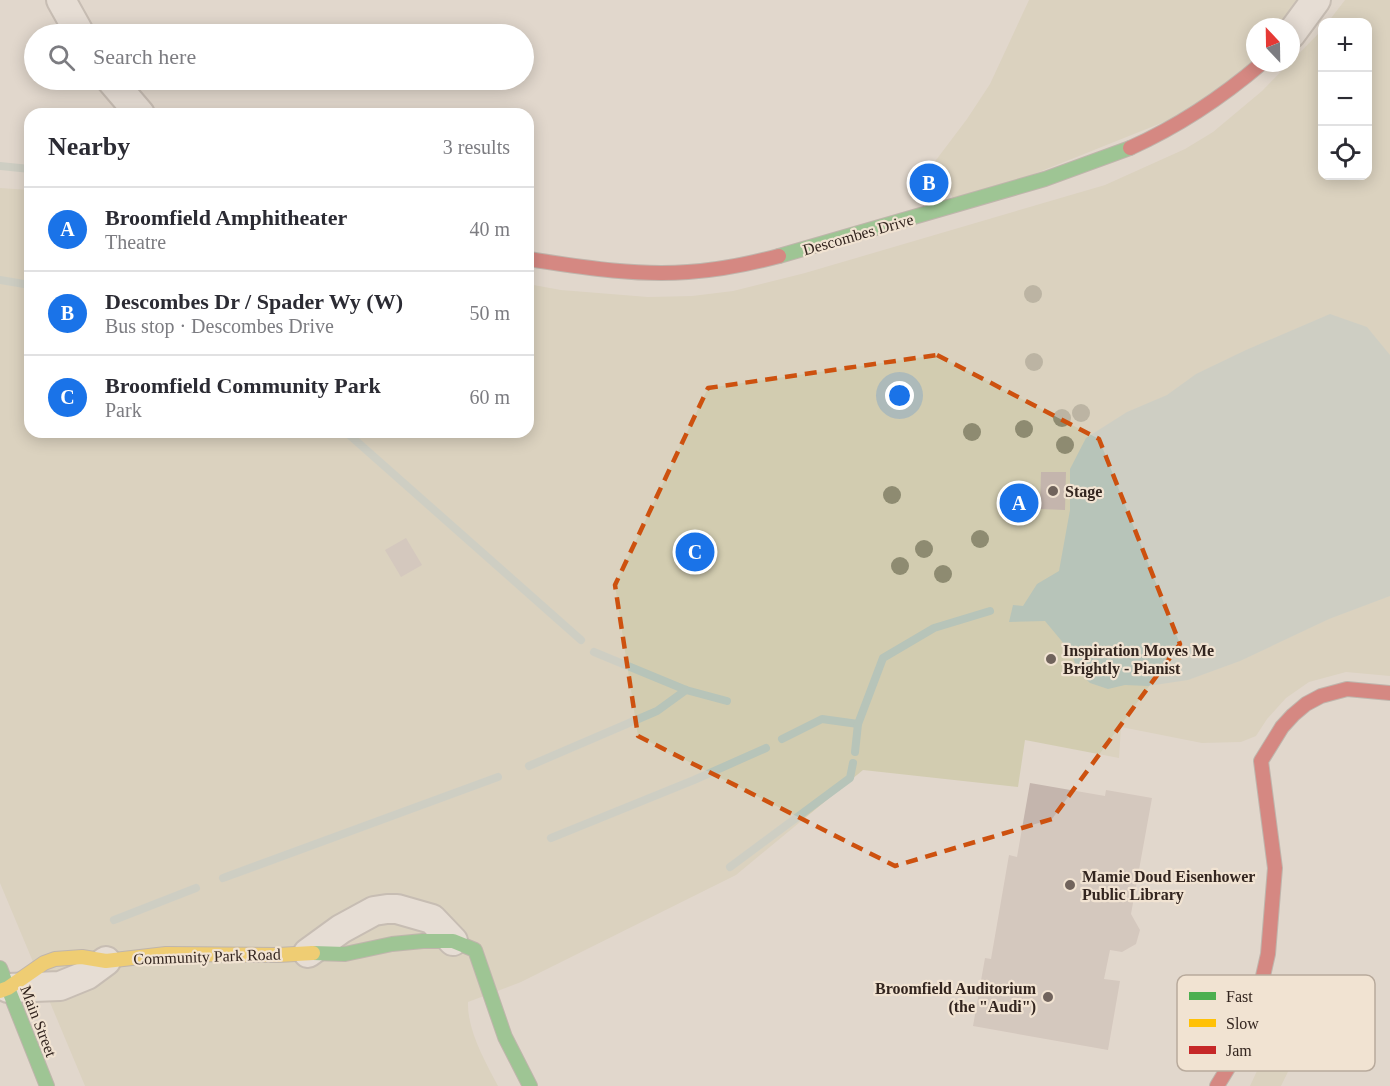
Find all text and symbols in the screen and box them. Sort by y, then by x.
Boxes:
north arrow [1246,18,1300,72]
map controls [1318,18,1372,180]
button: + [1318,18,1372,72]
search box [24,24,534,90]
icon: search [45,41,78,74]
text: Search here [93,44,196,69]
button: − [1318,72,1372,126]
button: locate [1318,126,1372,180]
text: Nearby [48,132,130,161]
text: 3 results [443,136,510,158]
pin: B [910,160,948,206]
text: Broomfield Amphitheater [105,205,347,230]
street label: Descombes Drive [801,211,915,258]
text: A [60,218,75,240]
text: 40 m [469,218,510,240]
text: Theatre [105,231,166,253]
text: Descombes Dr / Spader Wy (W) [105,289,403,314]
text: B [61,302,74,324]
text: 50 m [469,302,510,324]
text: Bus stop · Descombes Drive [105,315,334,337]
text: Broomfield Community Park [105,373,381,398]
your location [885,381,914,410]
text: C [60,386,75,408]
text: 60 m [469,386,510,408]
text: Park [105,399,142,421]
pin: A [1000,480,1038,526]
place label: Stage [1065,483,1102,501]
marker: Stage [1046,484,1060,498]
pin: C [676,530,714,574]
place label: Inspiration Moves Me Brightly - Pianist [1063,642,1214,678]
marker: Inspiration Moves Me Brightly - Pianist [1044,652,1058,666]
place label: Mamie Doud Eisenhower Public Library [1082,868,1255,904]
marker: Mamie Doud Eisenhower Public Library [1063,878,1077,892]
street label: Community Park Road [133,945,281,969]
legend [1177,975,1375,1071]
place label: Broomfield Auditorium (the "Audi") [875,980,1037,1016]
street label: Main Street [17,983,60,1060]
text: Fast [1226,988,1253,1005]
marker: Broomfield Auditorium (the "Audi") [1041,990,1055,1004]
text: Slow [1226,1015,1259,1032]
text: Jam [1226,1042,1252,1059]

